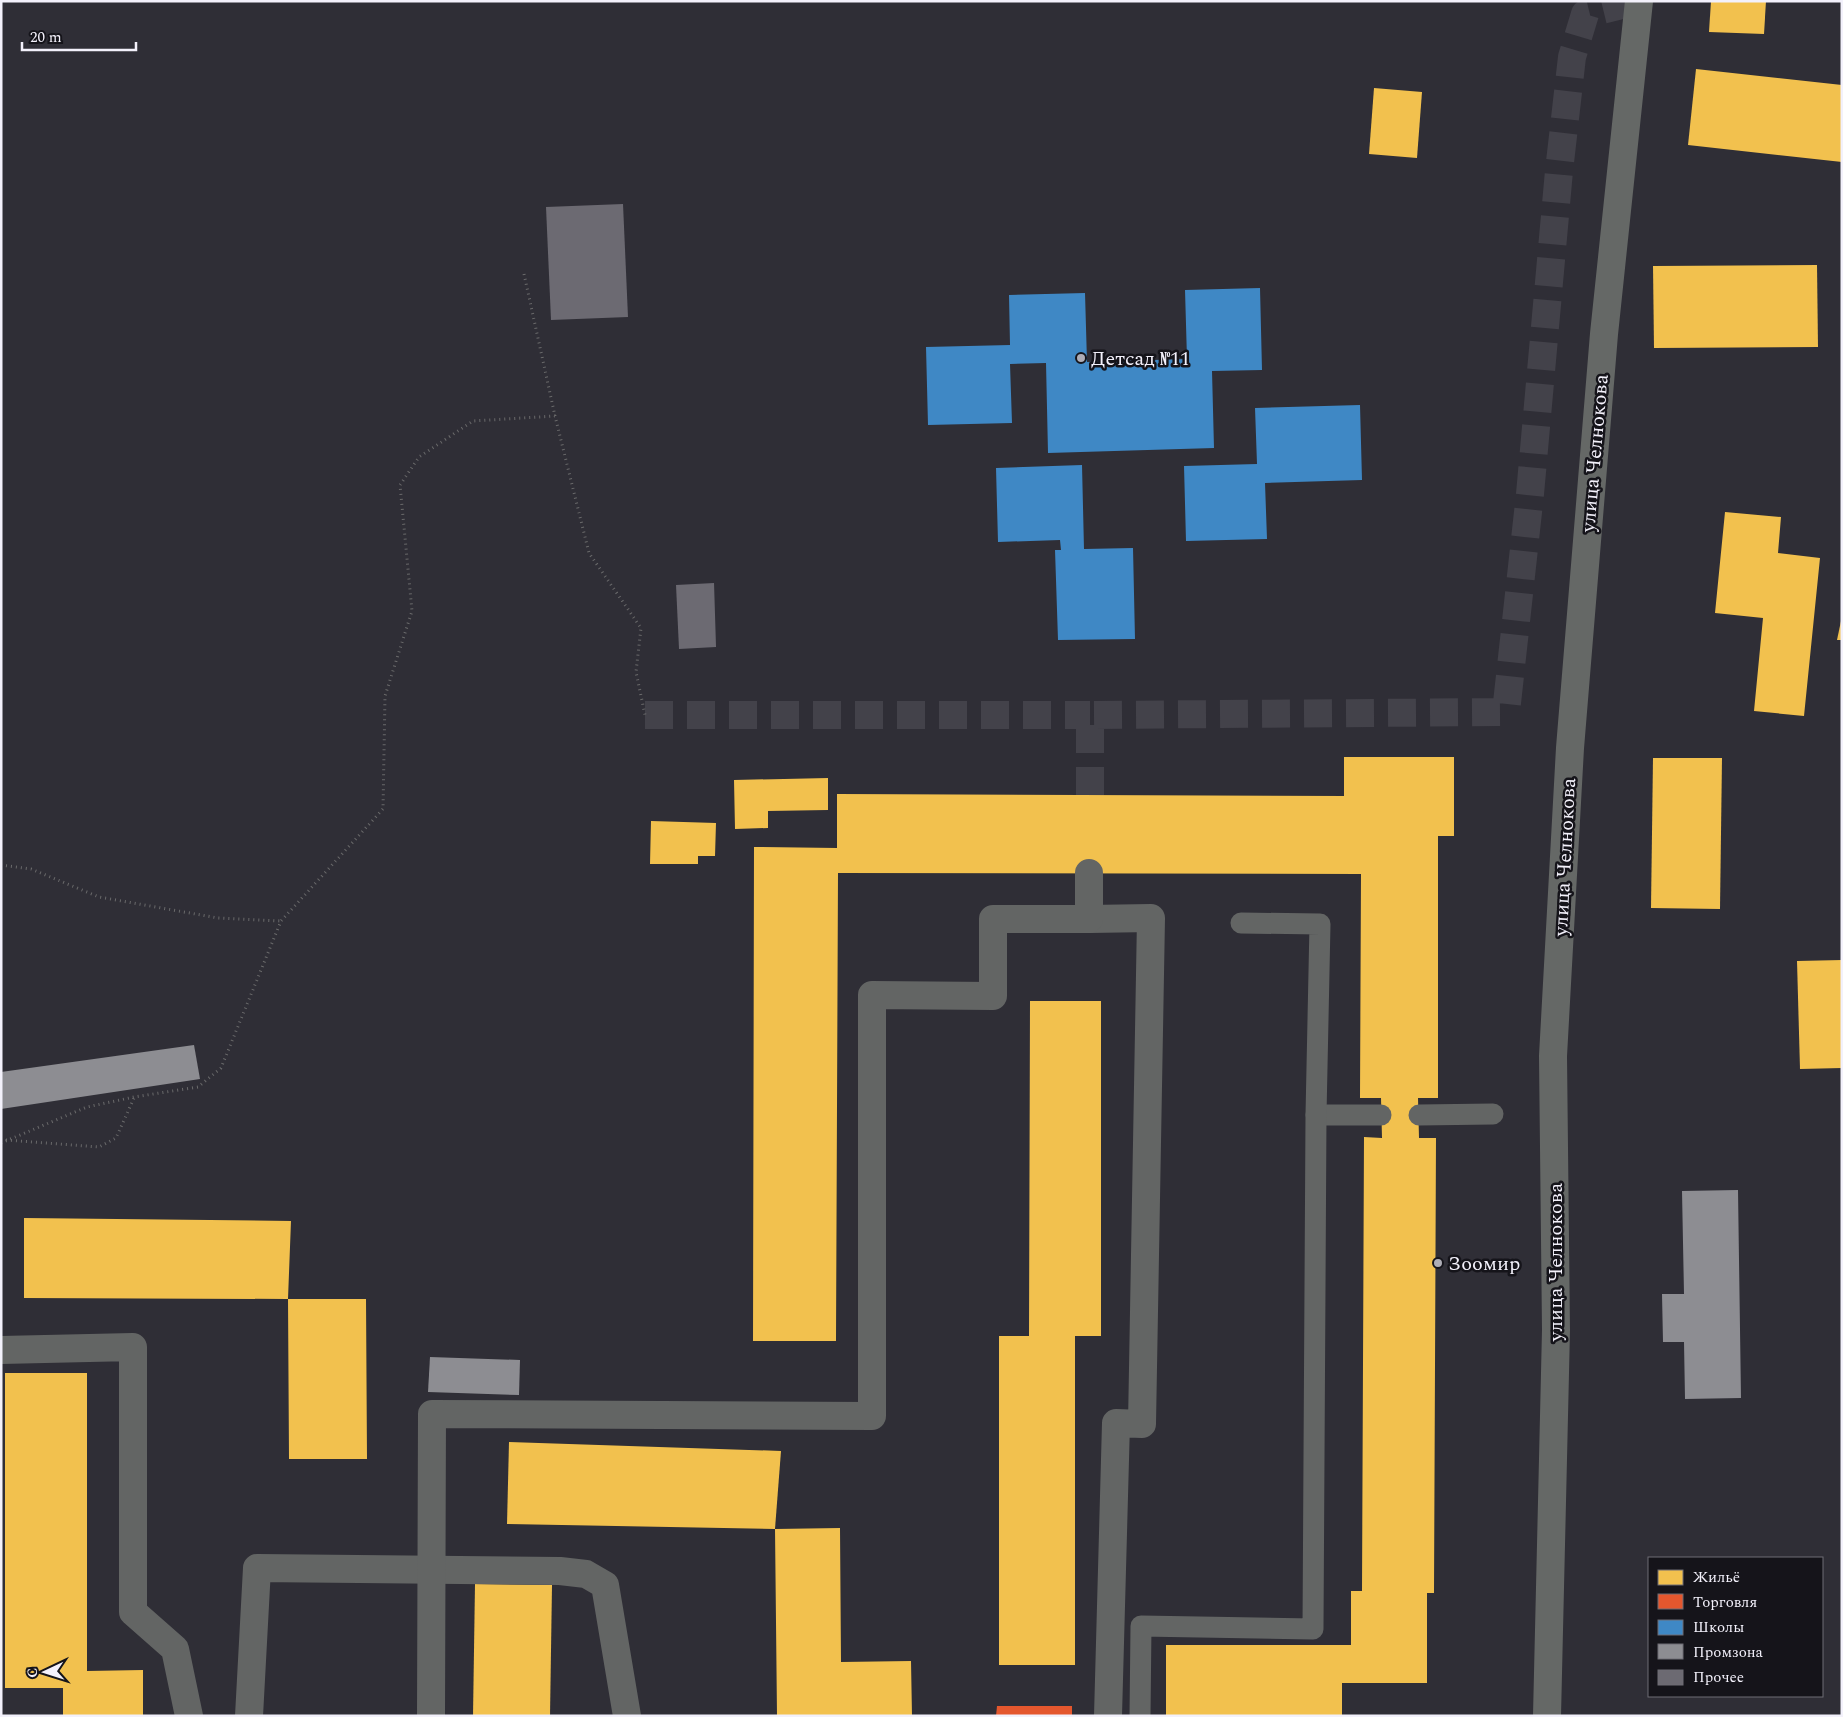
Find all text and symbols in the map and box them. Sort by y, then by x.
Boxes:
scale bar [22,20,136,52]
text: 20 m [30,26,62,49]
place label: Детсад №11 [1091,344,1190,374]
marker: Детсад №11 [1075,352,1087,364]
street label: улица Челнокова [1573,373,1617,534]
street label: улица Челнокова [1546,777,1584,938]
street label: улица Челнокова [1541,1183,1571,1342]
place label: Зоомир [1448,1249,1520,1279]
marker: Зоомир [1432,1257,1444,1269]
legend [1648,1557,1823,1697]
text: Жильё [1693,1566,1740,1589]
text: Торговля [1693,1591,1757,1614]
text: Школы [1693,1616,1744,1639]
text: Промзона [1693,1641,1764,1664]
north arrow [20,1647,70,1697]
text: Прочее [1693,1666,1744,1689]
text: С [22,1667,43,1679]

